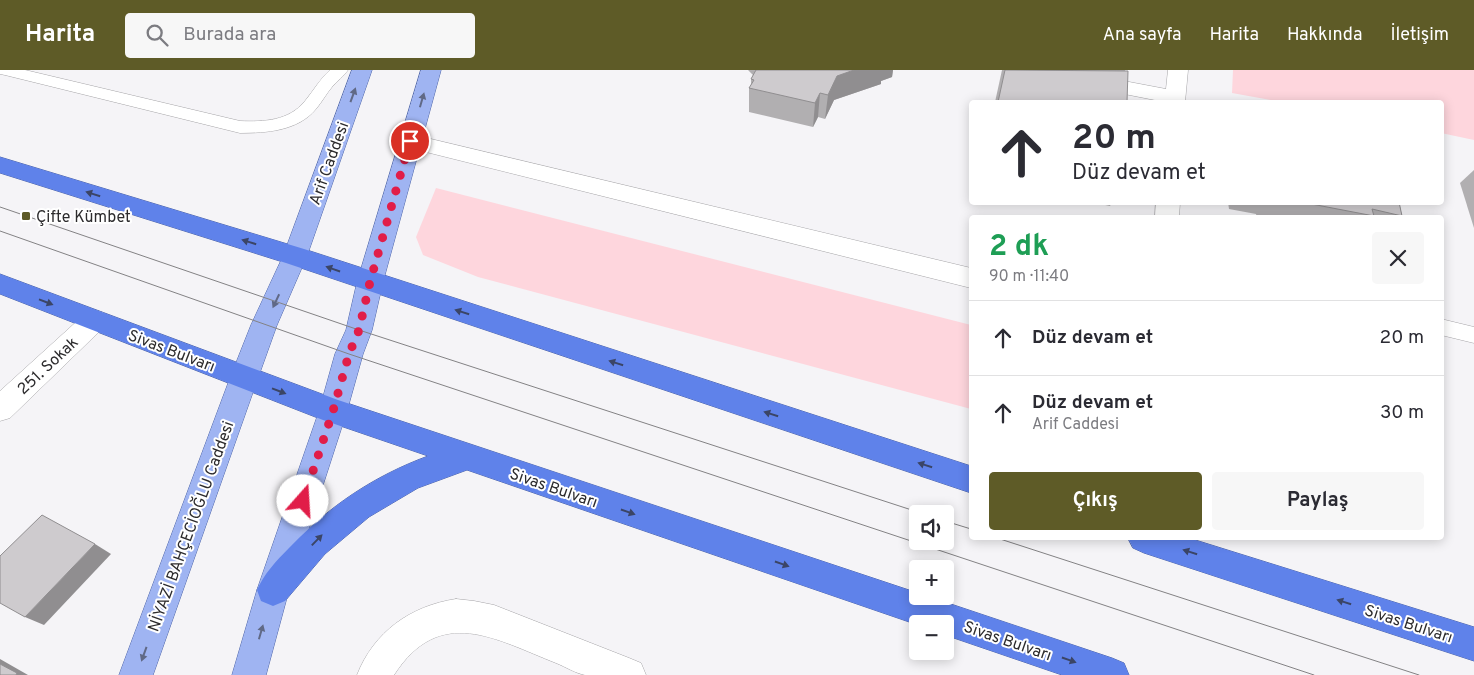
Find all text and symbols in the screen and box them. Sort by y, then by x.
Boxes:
search box [125,13,475,58]
text: Harita [25,20,95,50]
icon: search [143,21,171,49]
text: Burada ara [183,23,276,47]
text: Ana sayfa [1103,24,1182,47]
text: Harita [1210,24,1259,47]
text: Hakkında [1287,24,1362,47]
text: İletişim [1390,24,1449,47]
one-way arrow [350,87,357,102]
one-way arrow [419,93,427,108]
text: 20 m [1072,117,1156,161]
street label: Arif Caddesi [306,119,354,208]
pin [389,120,431,162]
icon: ahead [989,120,1054,185]
icon: arrive [396,127,424,155]
text: Düz devam et [1072,160,1206,187]
one-way arrow [86,189,101,197]
place label: Çifte Kümbet [36,208,131,228]
marker: Çifte Kümbet [20,210,32,222]
text: 2 dk [989,229,1049,266]
button: close [1372,232,1424,284]
one-way arrow [241,237,256,245]
one-way arrow [325,265,340,272]
text: 90 m · 11:40 [989,267,1069,287]
one-way arrow [271,294,279,308]
one-way arrow [38,298,53,306]
one-way arrow [454,308,469,316]
icon: ahead [989,324,1017,352]
street label: Sivas Bulvarı [125,326,218,378]
text: Düz devam et [1032,326,1153,350]
text: 20 m [1380,326,1424,350]
street label: 251. Sokak [14,333,83,400]
one-way arrow [609,359,624,366]
one-way arrow [272,387,287,395]
text: Düz devam et [1032,391,1153,415]
icon: ahead [989,399,1017,427]
text: 30 m [1380,401,1424,425]
one-way arrow [763,410,778,417]
text: Arif Caddesi [1032,415,1119,435]
street label: NİYAZİ BAHÇECİOĞLU Caddesi [142,418,239,635]
one-way arrow [917,461,932,469]
street label: Sivas Bulvarı [507,465,600,513]
button: Çıkış [989,472,1202,530]
button: Paylaş [1212,472,1424,530]
position arrow [276,474,328,526]
map controls [909,505,954,660]
button: sound [909,505,954,550]
one-way arrow [621,509,636,516]
one-way arrow [310,534,322,546]
one-way arrow [1182,548,1197,556]
button: + [909,560,954,605]
one-way arrow [775,561,790,568]
one-way arrow [1337,598,1352,605]
street label: Sivas Bulvarı [1362,601,1455,649]
button: − [909,615,954,660]
street label: Sivas Bulvarı [961,618,1054,666]
one-way arrow [257,625,265,640]
one-way arrow [139,647,147,662]
one-way arrow [1062,657,1077,665]

